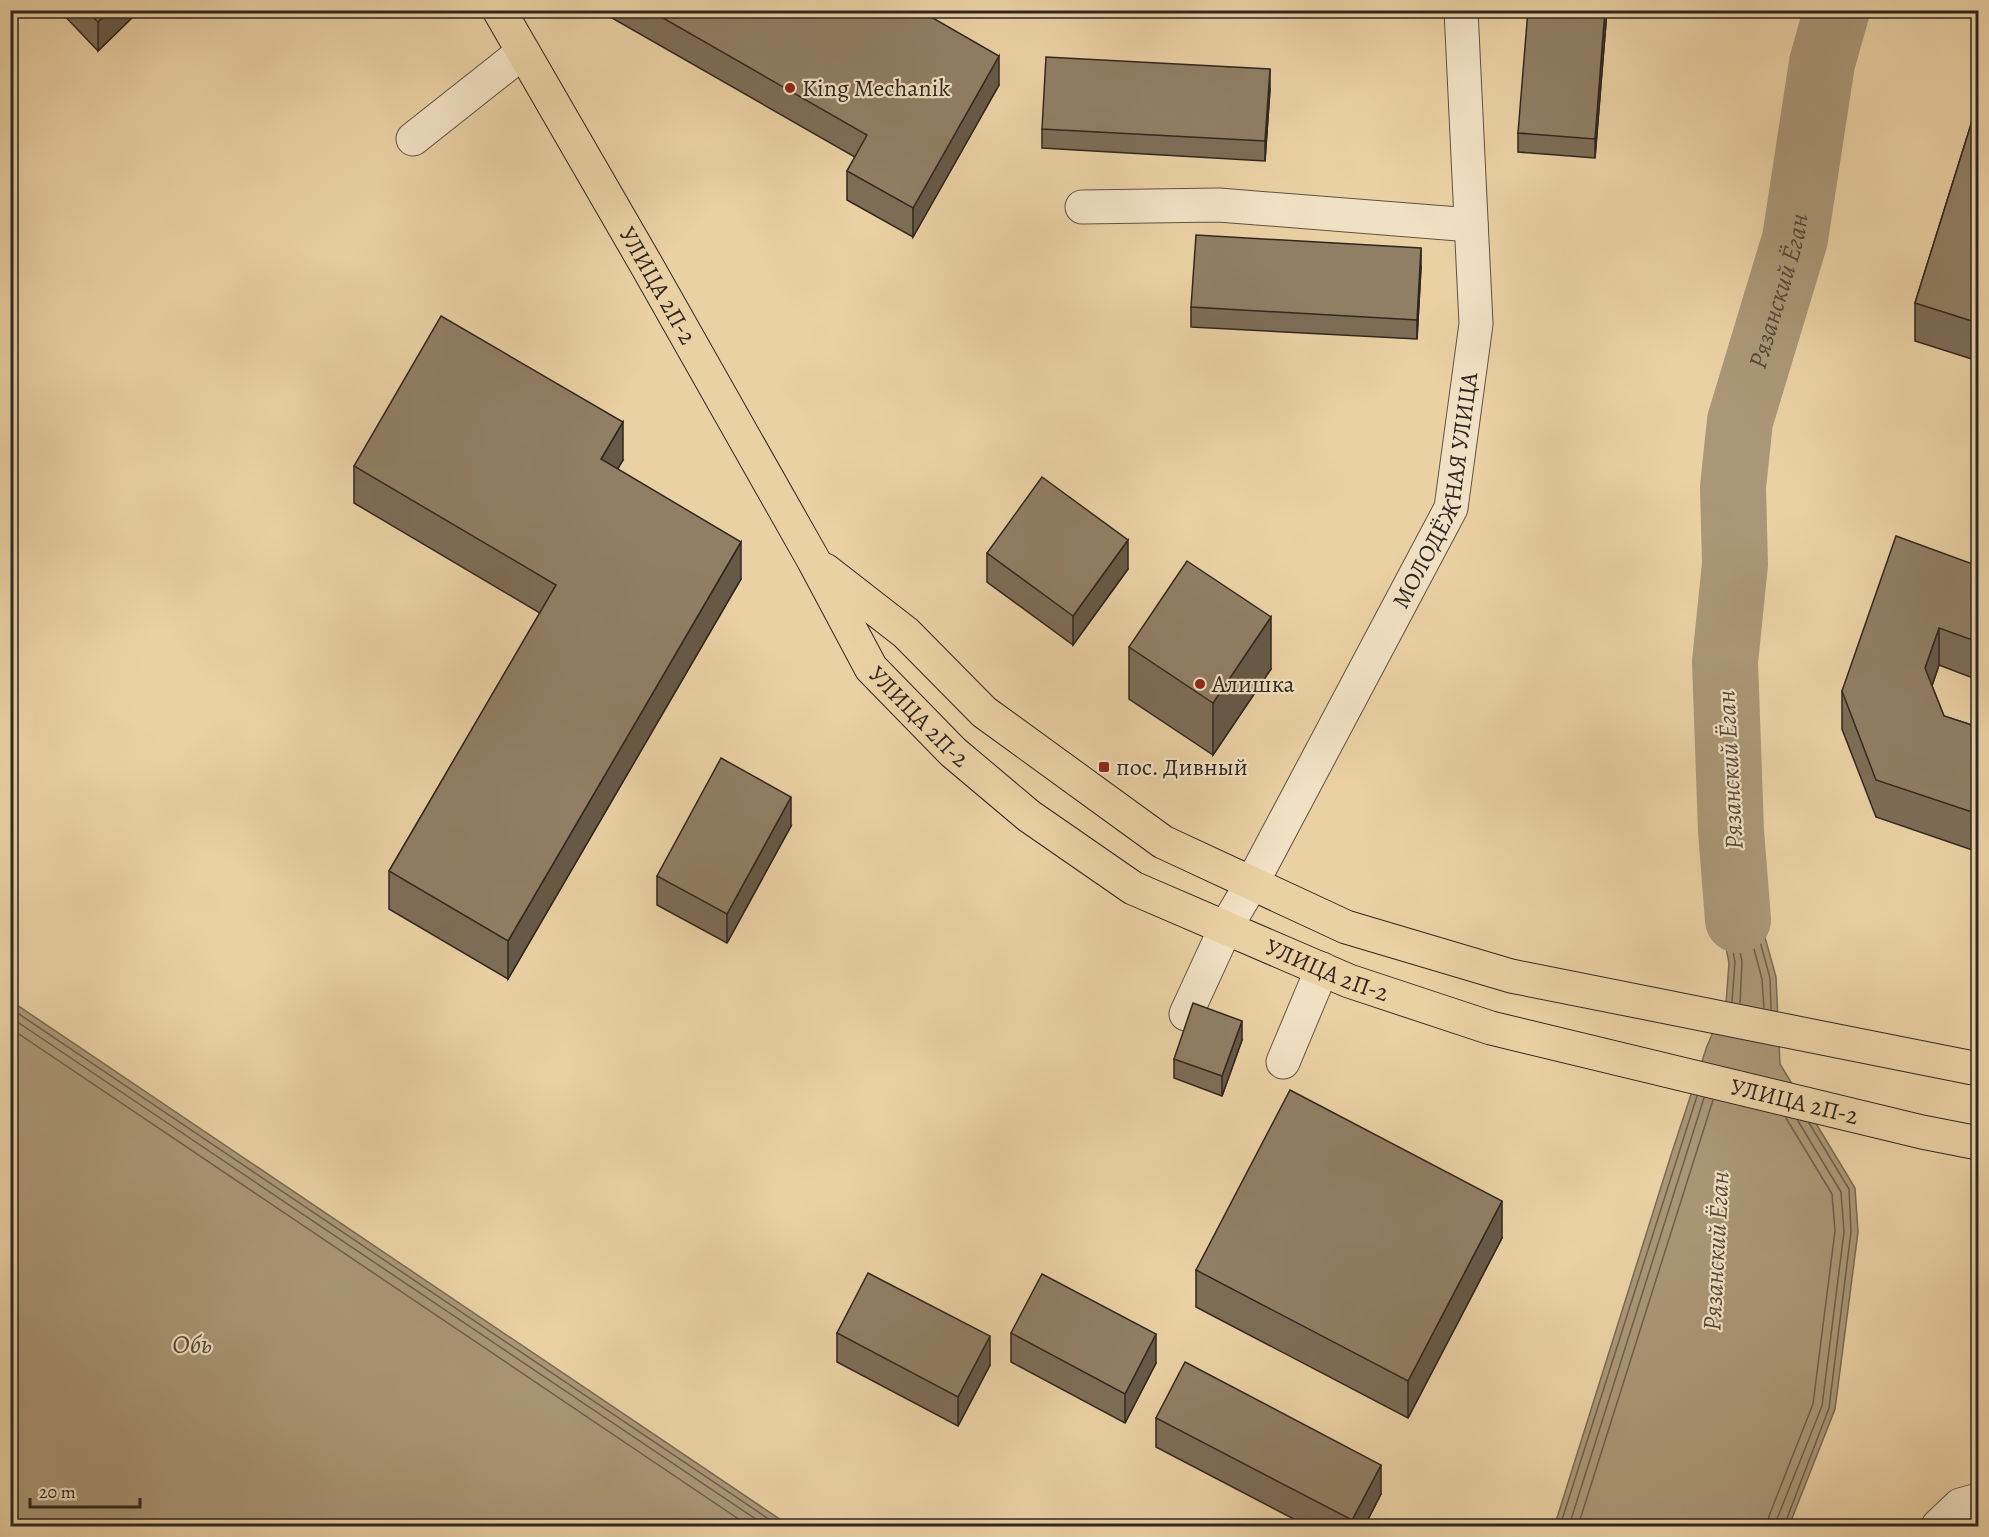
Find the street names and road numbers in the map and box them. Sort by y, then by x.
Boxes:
street label: УЛИЦА 2П-2 [612,221,704,350]
street label: МОЛОДЁЖНАЯ УЛИЦА [1385,369,1485,614]
street label: УЛИЦА 2П-2 [861,659,976,775]
street label: УЛИЦА 2П-2 [1260,931,1393,1009]
street label: УЛИЦА 2П-2 [1727,1070,1862,1132]

